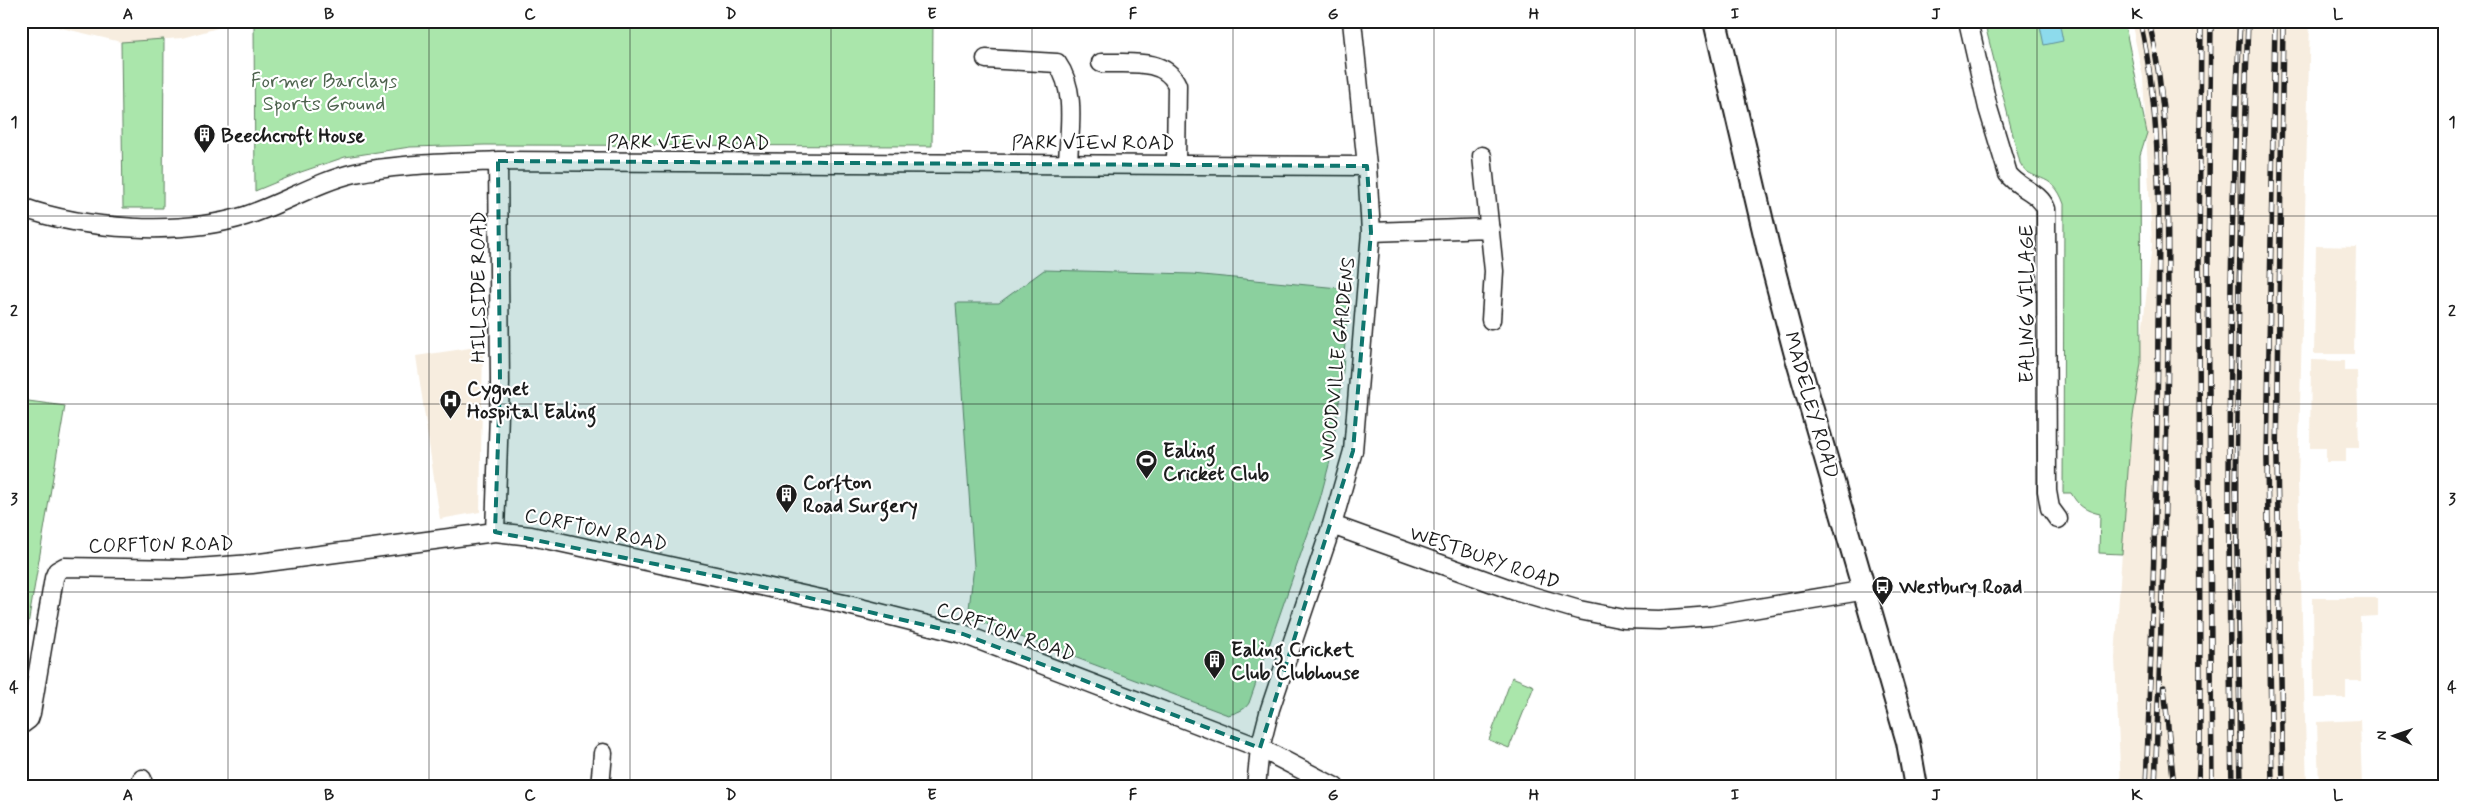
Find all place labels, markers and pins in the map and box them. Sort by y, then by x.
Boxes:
building icon: Beechcroft House [193,123,217,154]
place label: Beechcroft House [221,123,365,150]
place label: Cygnet Hospital Ealing [467,376,596,428]
hospital icon: Cygnet Hospital Ealing [439,388,463,419]
place label: Ealing Cricket Club [1163,438,1269,488]
sports icon: Ealing Cricket Club [1135,449,1159,480]
place label: Corfton Road Surgery [803,470,918,522]
building icon: Corfton Road Surgery [775,482,799,513]
bus stop icon: Westbury Road [1871,574,1895,605]
place label: Westbury Road [1898,574,2022,601]
place label: Ealing Cricket Club Clubhouse [1231,637,1360,687]
building icon: Ealing Cricket Club Clubhouse [1203,649,1227,680]

